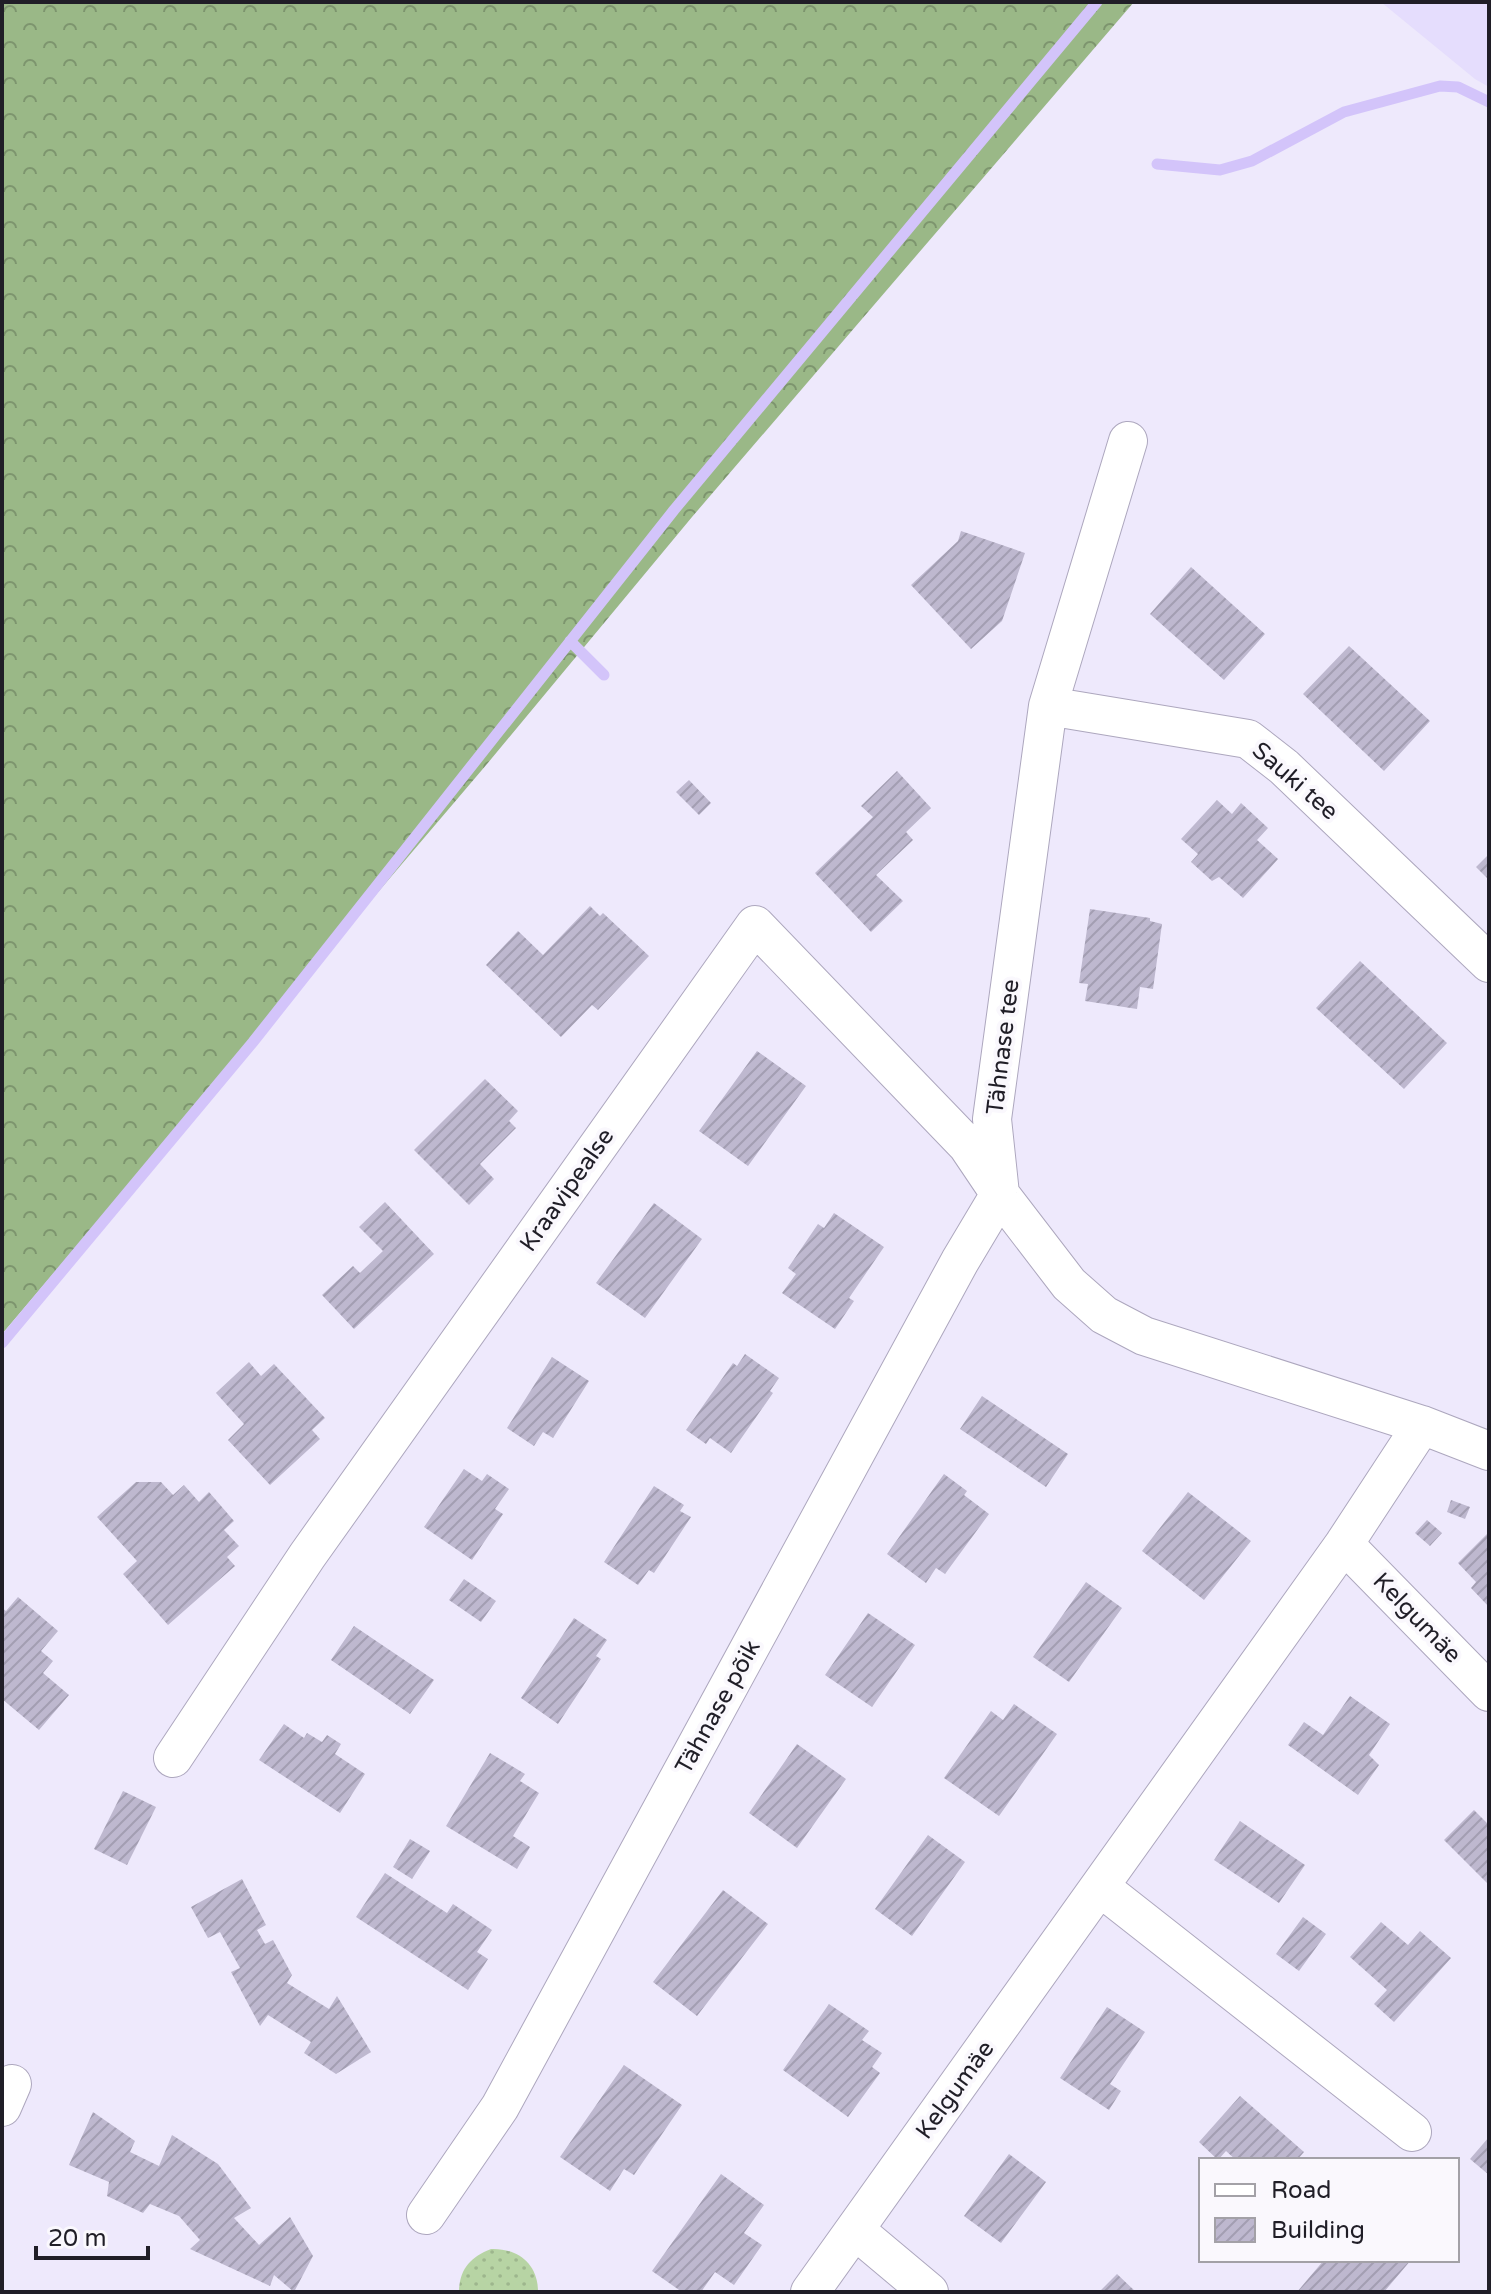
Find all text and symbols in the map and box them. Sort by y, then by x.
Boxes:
street label: Sauki tee [1246,736,1344,826]
street label: Tähnase tee [980,978,1026,1116]
street label: Kraavipealse [514,1123,620,1257]
street label: Kelgumäe [1367,1567,1467,1669]
street label: Tähnase põik [669,1635,767,1779]
street label: Kelgumäe [910,2035,1000,2145]
legend [1199,2158,1459,2262]
text: Road [1271,2176,1331,2205]
scale bar [36,2210,148,2260]
text: Building [1271,2216,1365,2245]
text: 20 m [48,2224,106,2253]

